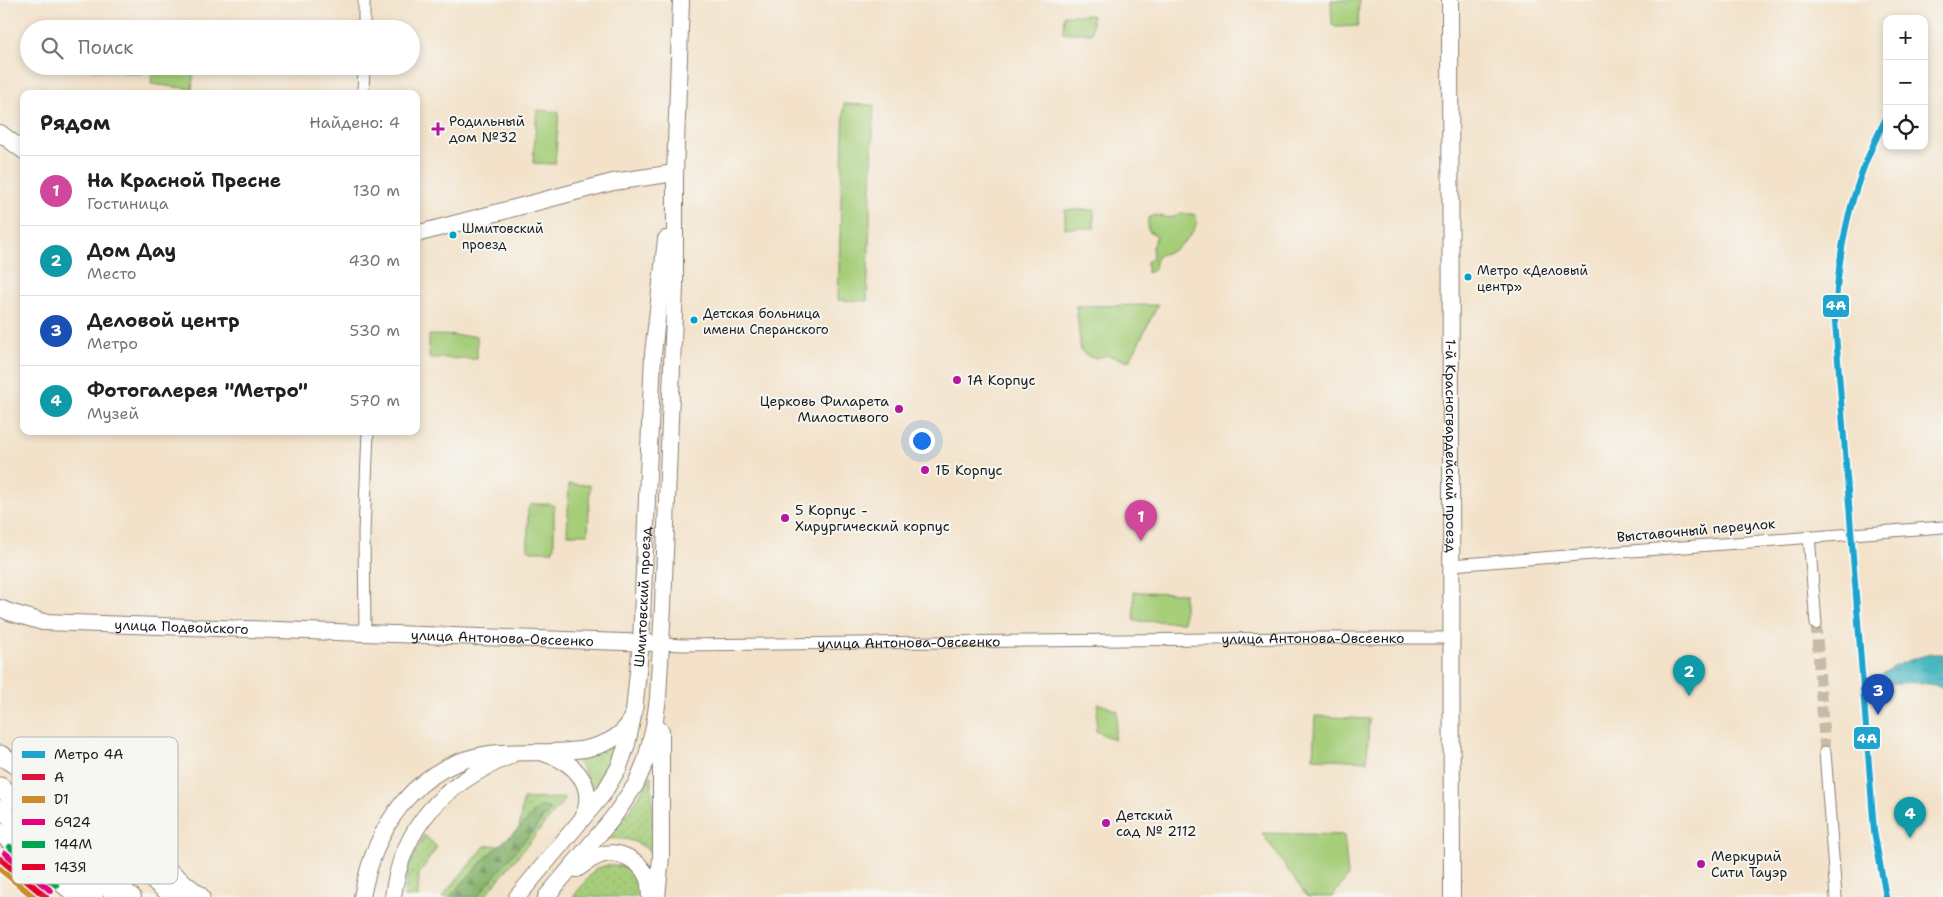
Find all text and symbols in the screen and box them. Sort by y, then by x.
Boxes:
map controls [1883,15,1928,150]
button: + [1883,15,1928,60]
search box [20,20,420,75]
icon: search [38,34,66,62]
text: Поиск [78,35,133,60]
button: − [1883,60,1928,105]
button: locate [1883,105,1928,150]
text: Рядом [40,109,110,137]
text: Найдено: 4 [309,112,400,133]
place label: Родильный дом №32 [449,112,525,146]
marker: Родильный дом №32 [431,122,445,136]
text: На Красной Пресне [87,168,281,193]
text: 1 [52,180,60,201]
text: 130 m [353,180,400,201]
text: Гостиница [87,193,169,214]
place label: Шмитовский проезд [462,220,544,253]
marker: Шмитовский проезд [448,230,458,240]
text: Дом Дау [87,238,176,263]
text: 2 [50,250,62,271]
text: 430 m [349,250,400,271]
place label: Метро «Деловый центр» [1477,262,1588,295]
text: Место [87,263,137,284]
marker: Метро «Деловый центр» [1463,272,1473,282]
line badge: 4А [1822,294,1850,318]
text: 4А [1826,296,1847,314]
place label: Детская больница имени Сперанского [703,305,829,338]
text: Деловой центр [87,308,240,333]
marker: Детская больница имени Сперанского [689,315,699,325]
text: 3 [50,320,62,341]
text: 530 m [350,320,400,341]
text: Метро [87,333,138,354]
street label: 1-й Красногвардейский проезд [1442,339,1460,553]
place label: 1А Корпус [967,371,1036,389]
marker: 1А Корпус [951,374,963,386]
text: Фотогалерея "Метро" [87,378,308,403]
text: 4 [50,390,62,411]
text: 570 m [350,390,400,411]
place label: Церковь Филарета Милостивого [760,392,889,426]
text: Музей [87,403,139,424]
marker: Церковь Филарета Милостивого [893,403,905,415]
your location [909,428,935,454]
place label: 1Б Корпус [935,461,1003,479]
marker: 1Б Корпус [919,464,931,476]
pin: 1 [1125,500,1157,541]
place label: 5 Корпус - Хирургический корпус [795,501,950,535]
marker: 5 Корпус - Хирургический корпус [779,512,791,524]
street label: Выставочный переулок [1616,514,1777,546]
street label: Шмитовский проезд [629,526,655,668]
street label: улица Подвойского [114,615,249,638]
street label: улица Антонова-Овсеенко [411,626,594,650]
street label: улица Антонова-Овсеенко [1221,629,1404,648]
street label: улица Антонова-Овсеенко [817,632,1001,652]
pin: 2 [1673,655,1705,696]
pin: 3 [1862,674,1894,715]
line badge: 4А [1853,726,1881,750]
text: 4А [1857,729,1878,747]
legend [12,737,178,884]
text: Метро 4А [54,745,123,763]
text: A [54,768,64,786]
text: D1 [54,790,69,808]
pin: 4 [1894,797,1926,838]
place label: Детский сад № 2112 [1116,806,1197,840]
text: 6924 [54,813,91,831]
marker: Детский сад № 2112 [1100,817,1112,829]
text: 144М [54,835,92,853]
place label: Меркурий Сити Тауэр [1711,847,1787,881]
text: 143Я [54,858,86,876]
marker: Меркурий Сити Тауэр [1695,858,1707,870]

